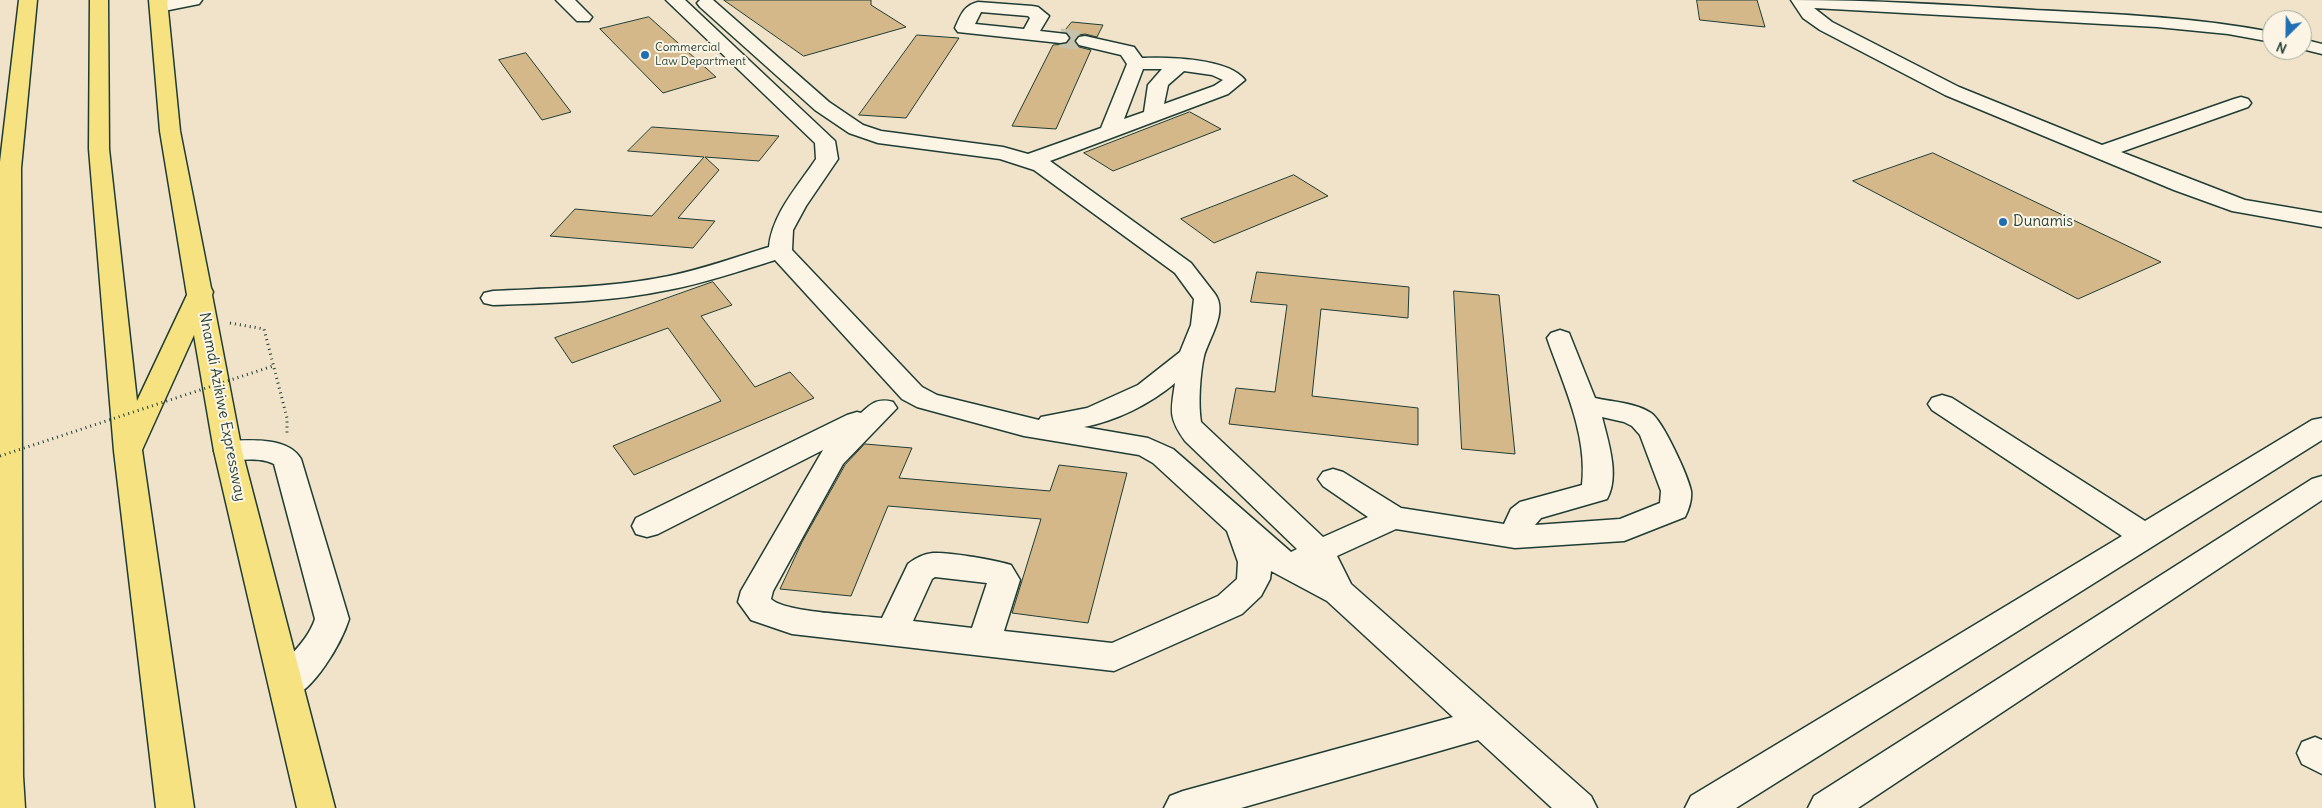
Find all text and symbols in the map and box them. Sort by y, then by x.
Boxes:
north arrow [2262,10,2312,60]
text: N [2274,38,2290,58]
place label: Commercial Law Department [655,41,746,69]
marker: Commercial Law Department [639,49,651,61]
place label: Dunamis [2013,213,2073,231]
marker: Dunamis [1997,216,2009,228]
street label: Nnamdi Azikiwe Expressway [195,311,249,503]

